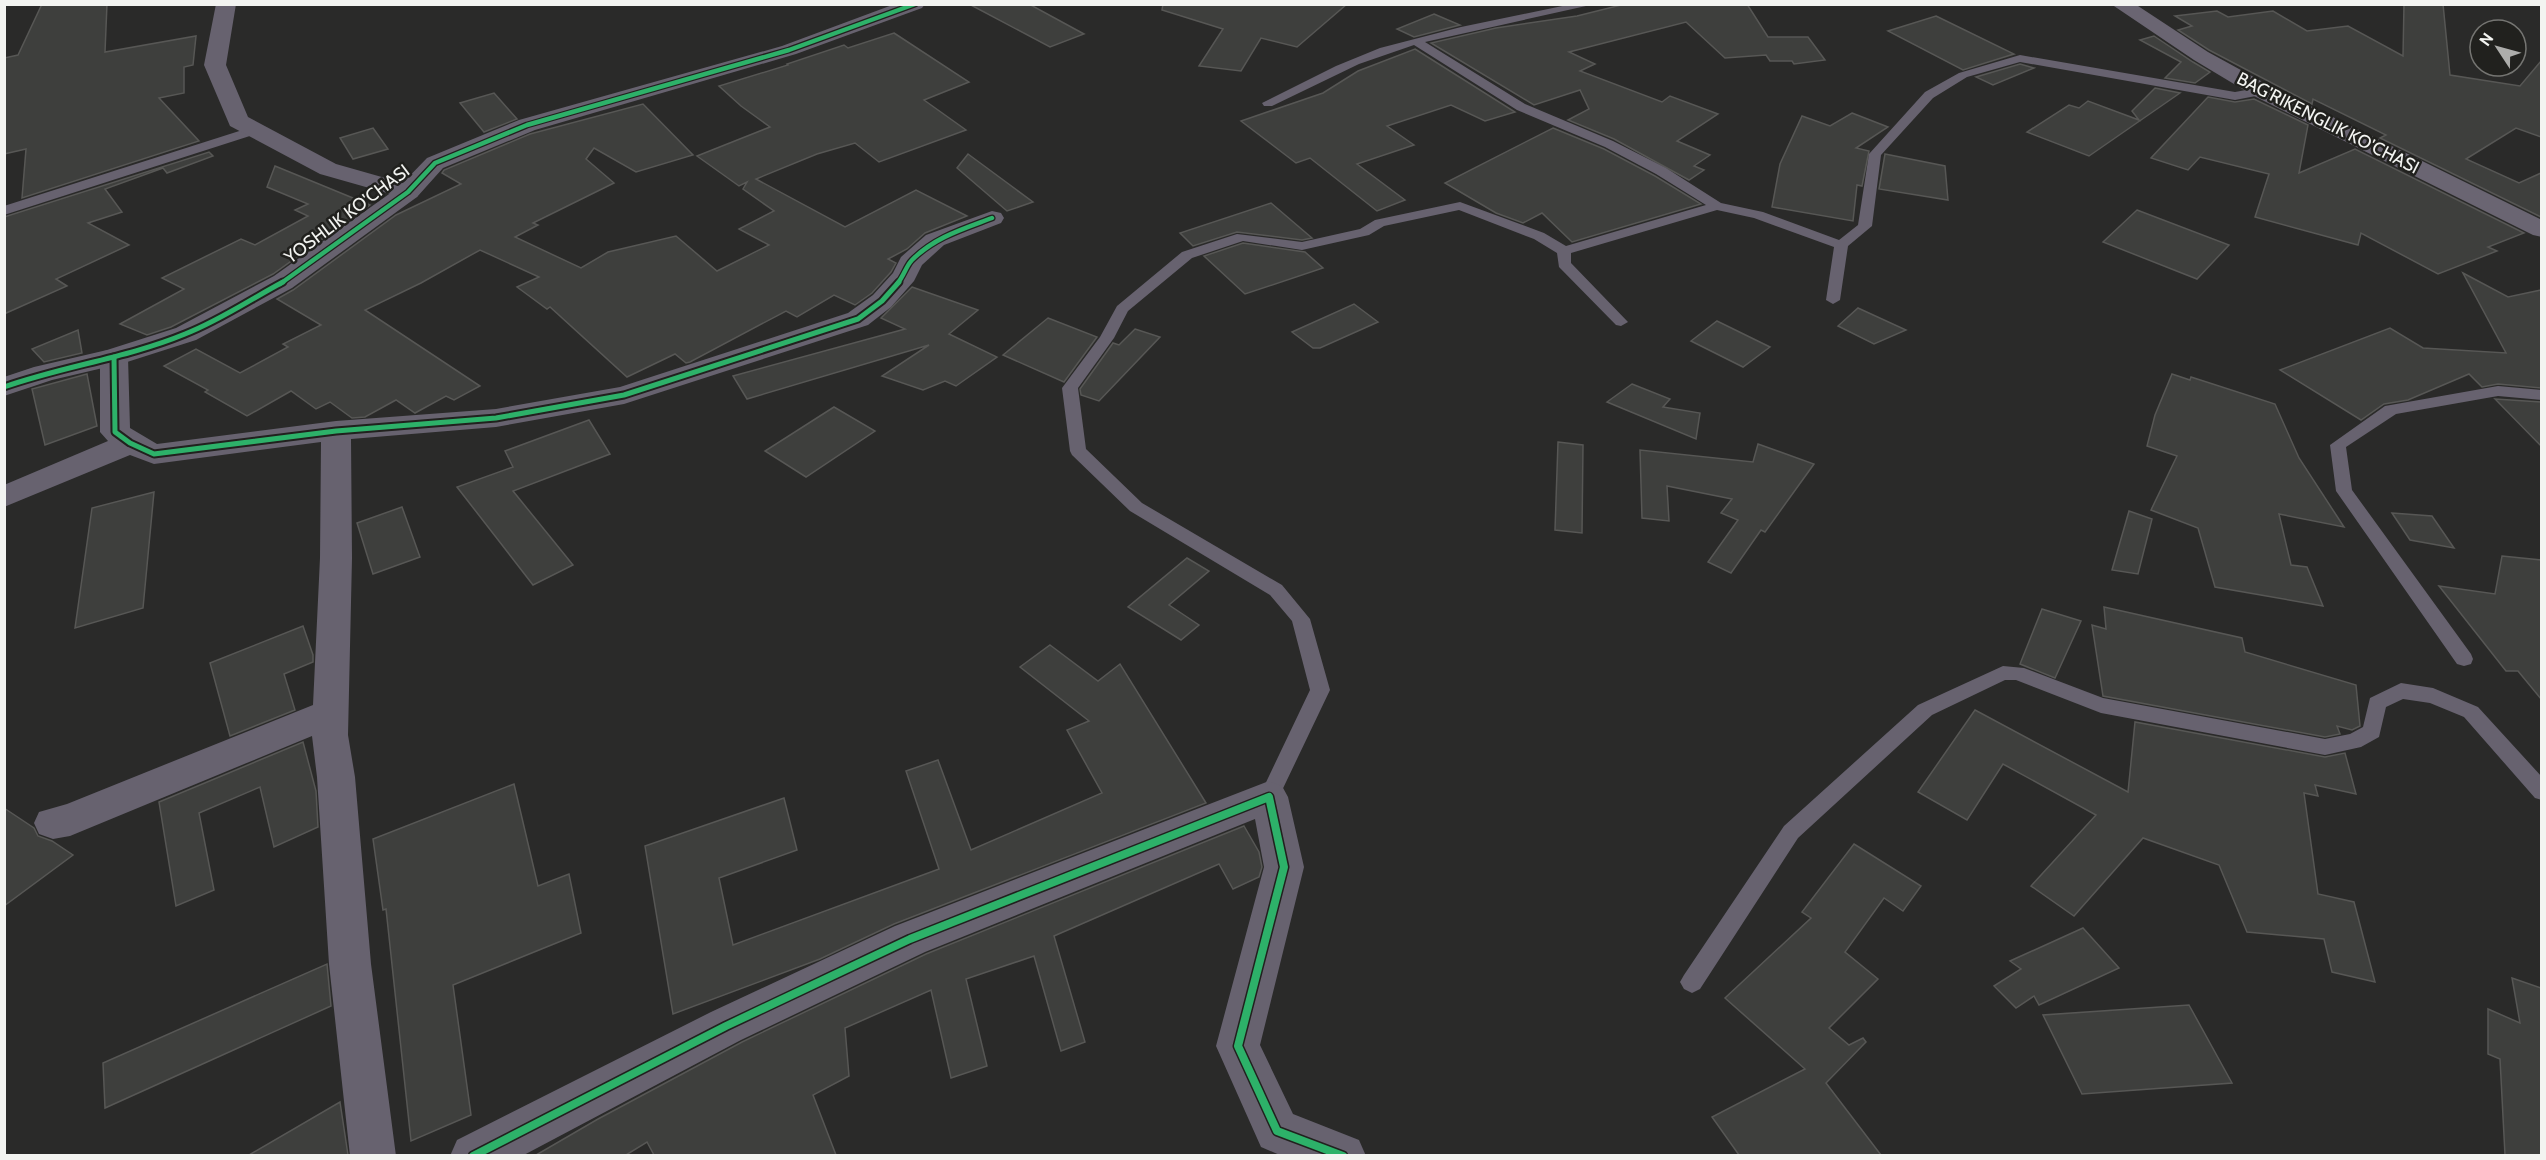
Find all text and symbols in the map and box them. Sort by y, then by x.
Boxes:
north arrow [2468,18,2528,78]
text: N [2475,29,2497,50]
street label: BAG'RIKENGLIK KO'CHASI [2233,67,2423,179]
street label: YOSHLIK KO'CHASI [279,160,414,269]

